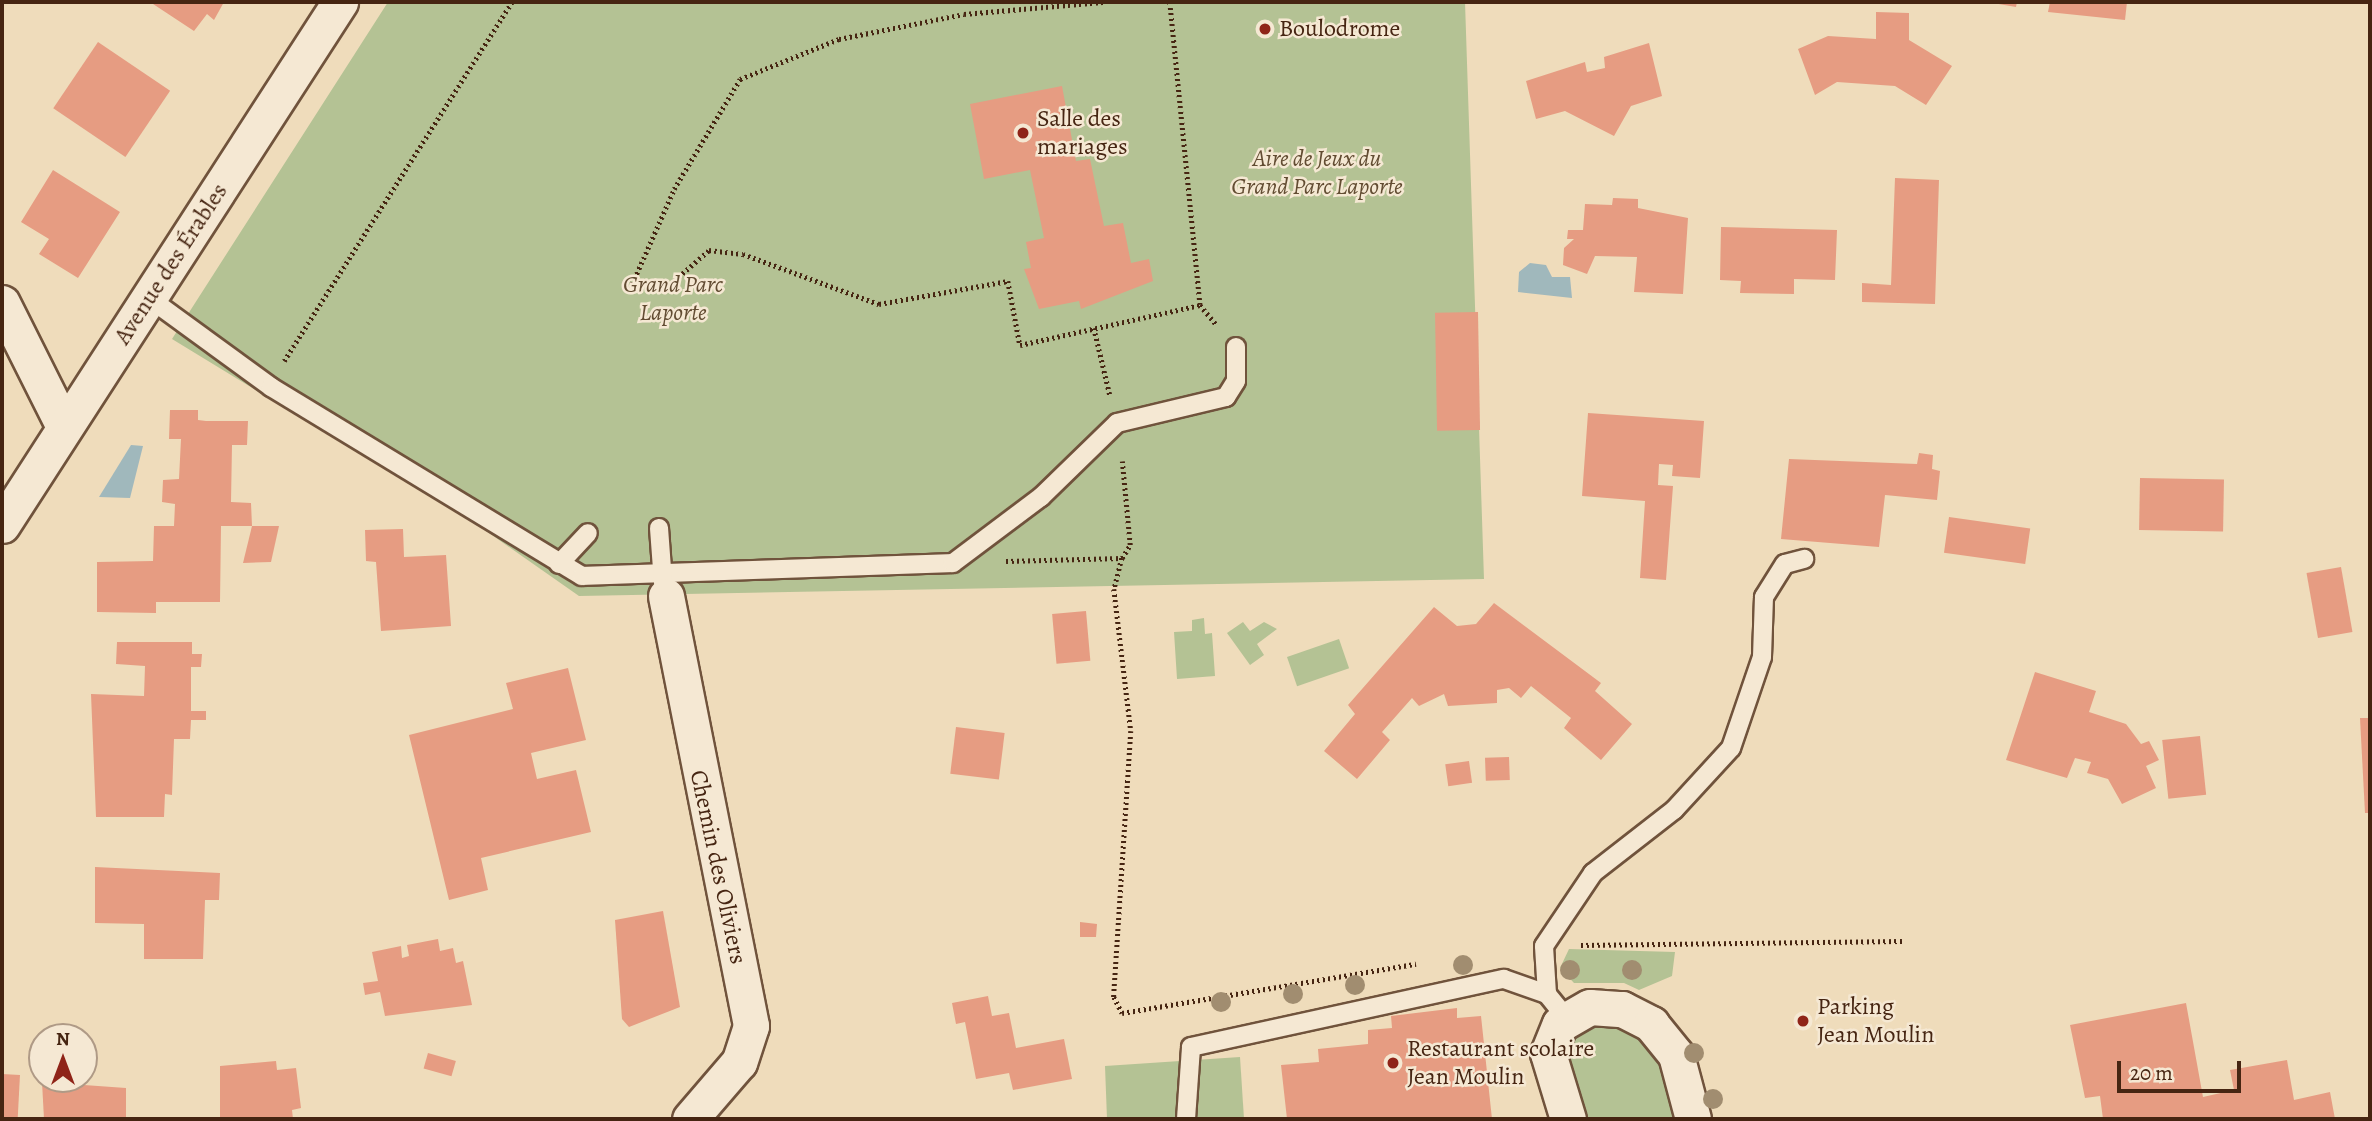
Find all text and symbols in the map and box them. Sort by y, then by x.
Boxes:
place label: Boulodrome [1279,15,1400,43]
marker: Boulodrome [1257,21,1273,37]
place label: Salle des mariages [1037,105,1128,161]
marker: Salle des mariages [1015,125,1031,141]
park label: Aire de Jeux du Grand Parc Laporte [1231,145,1403,201]
street label: Avenue des Érables [108,178,234,350]
park label: Grand Parc Laporte [623,271,723,327]
street label: Chemin des Oliviers [683,767,753,967]
place label: Parking Jean Moulin [1817,993,1934,1049]
marker: Parking Jean Moulin [1795,1013,1811,1029]
north arrow [28,1023,98,1093]
text: N [56,1026,70,1052]
place label: Restaurant scolaire Jean Moulin [1407,1035,1594,1091]
scale bar [2120,1048,2244,1092]
marker: Restaurant scolaire Jean Moulin [1385,1055,1401,1071]
text: 20 m [2130,1059,2173,1087]

